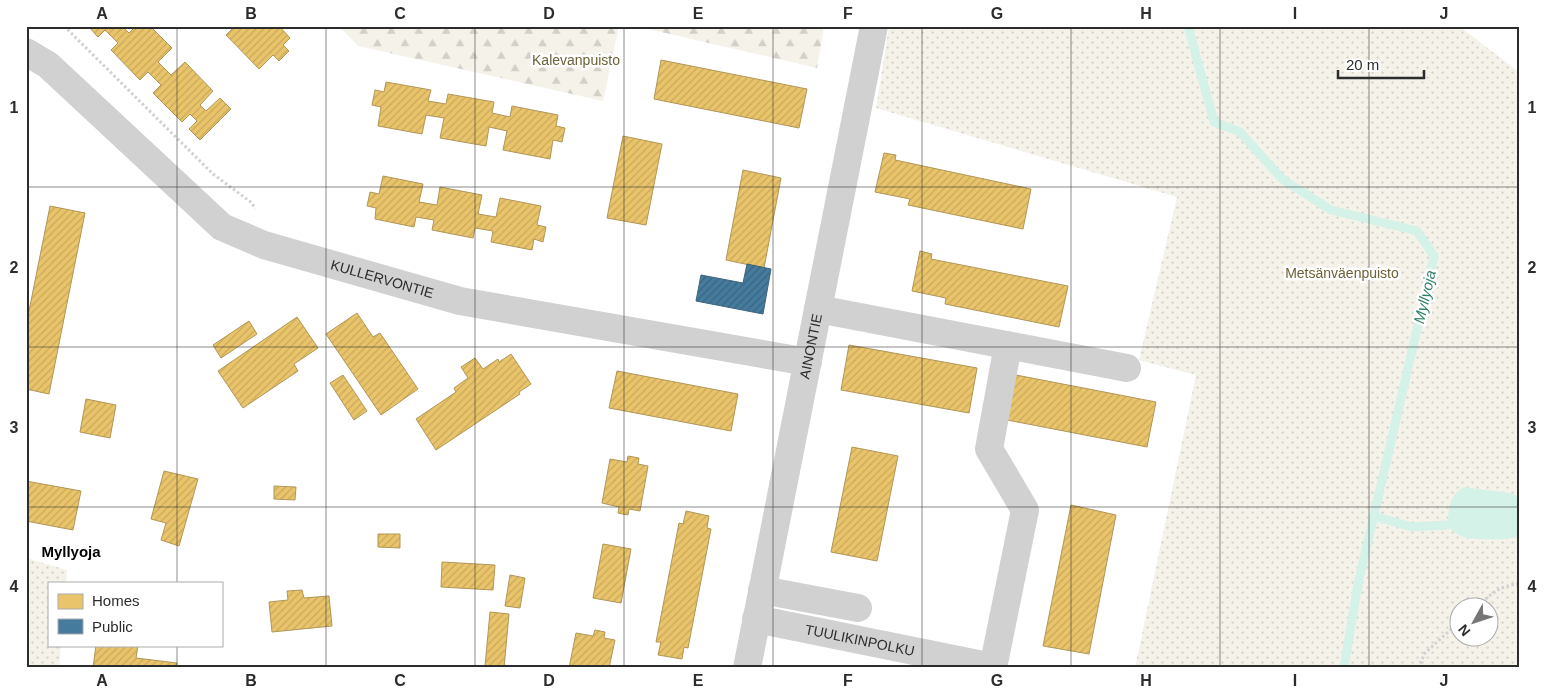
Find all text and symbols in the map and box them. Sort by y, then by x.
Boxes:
text: A [96,5,108,22]
text: B [245,5,257,22]
text: C [394,5,406,22]
text: D [543,5,555,22]
text: E [693,5,704,22]
text: F [843,5,853,22]
text: G [991,5,1003,22]
text: H [1140,5,1152,22]
text: I [1293,5,1297,22]
text: J [1440,5,1448,22]
scale bar [1338,48,1425,80]
park label: Kalevanpuisto [532,52,620,68]
text: 20 m [1346,56,1379,73]
text: 1 [10,99,19,116]
text: 1 [1528,99,1537,116]
street label: KULLERVONTIE [329,256,436,301]
text: 2 [10,259,19,276]
text: 2 [1528,259,1537,276]
park label: Metsänväenpuisto [1285,265,1399,281]
water label: Myllyoja [1410,269,1439,325]
street label: AINONTIE [796,312,825,380]
text: 3 [10,419,19,436]
text: 3 [1528,419,1537,436]
district label: Myllyoja [41,543,101,560]
text: 4 [10,578,19,595]
text: 4 [1528,578,1537,595]
legend [48,582,222,646]
text: Homes [92,592,140,609]
north arrow [1448,596,1498,646]
text: Public [92,618,133,635]
street label: TUULIKINPOLKU [804,621,916,659]
text: N [1455,621,1473,639]
text: A [96,672,108,689]
text: B [245,672,257,689]
text: C [394,672,406,689]
text: D [543,672,555,689]
text: E [693,672,704,689]
text: F [843,672,853,689]
text: G [991,672,1003,689]
text: H [1140,672,1152,689]
text: I [1293,672,1297,689]
text: J [1440,672,1448,689]

